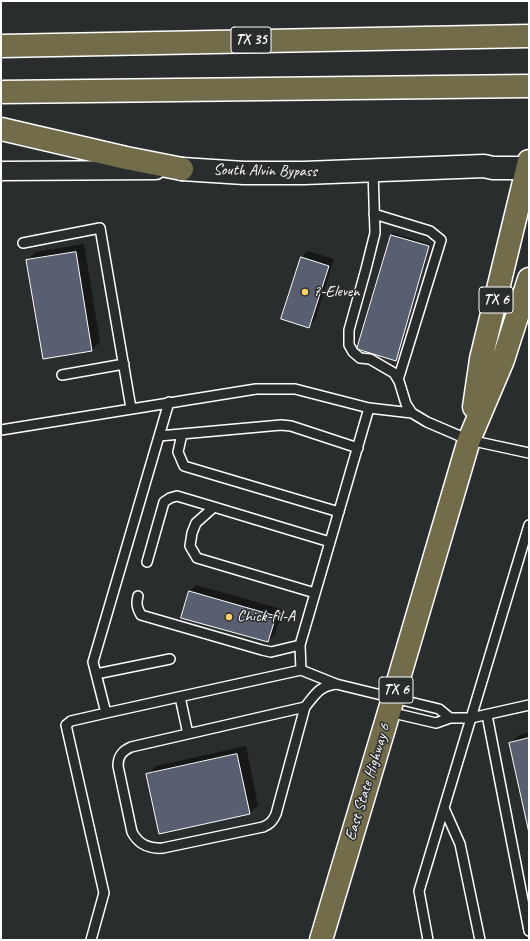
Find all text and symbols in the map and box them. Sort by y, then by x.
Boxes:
road number: TX 35 [231,27,271,53]
street label: South Alvin Bypass [213,160,317,182]
place label: 7-Eleven [313,282,359,302]
marker: 7-Eleven [300,287,310,297]
road number: TX 6 [479,287,513,313]
place label: Chick-fil-A [237,607,295,627]
marker: Chick-fil-A [224,612,234,622]
road number: TX 6 [379,677,413,703]
street label: East State Highway 6 [341,721,395,843]

